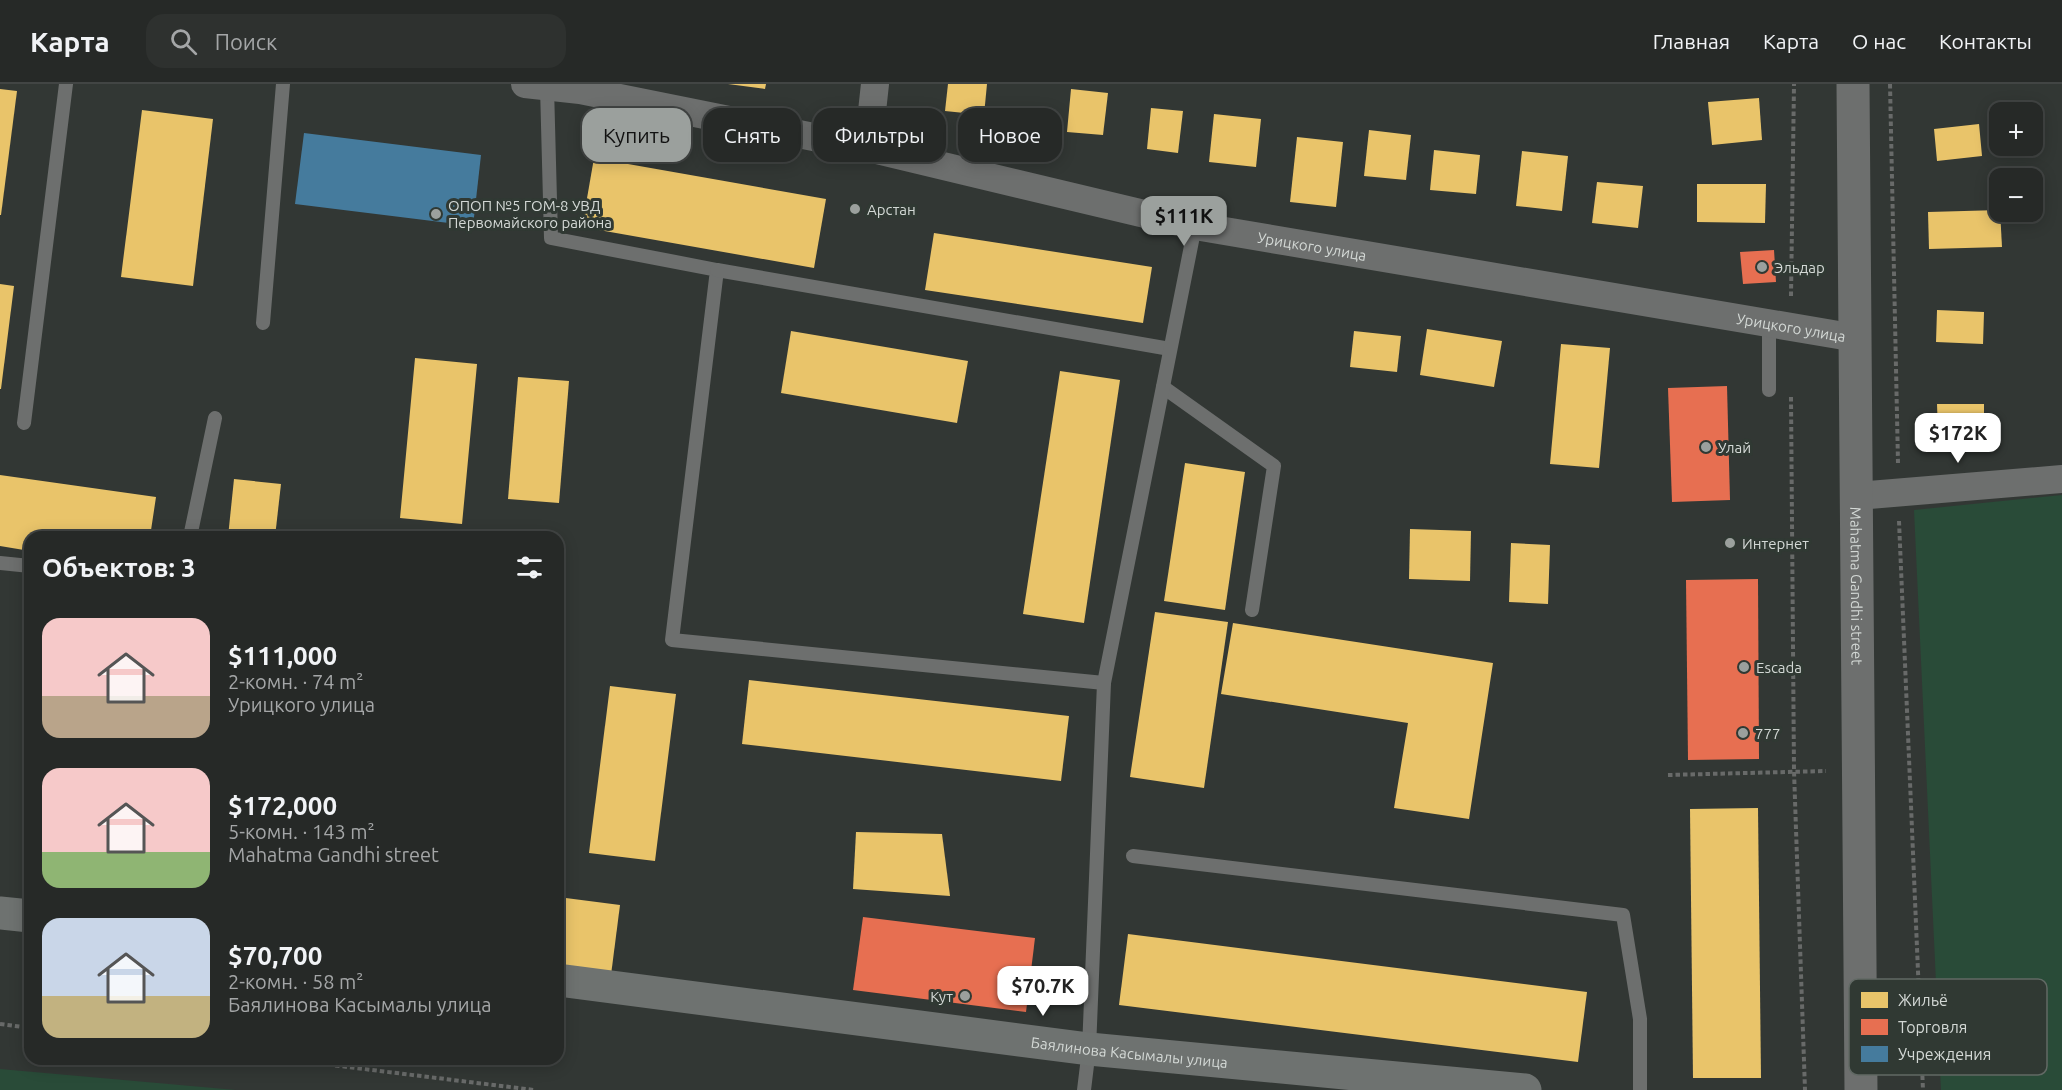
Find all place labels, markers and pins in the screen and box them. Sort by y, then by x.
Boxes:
pin: $111K [1142,196,1226,247]
place label: ОПОП №5 ГОМ-8 УВД Первомайского района [448,197,612,231]
place label: Арстан [867,201,916,218]
marker: Арстан [848,202,862,216]
marker: ОПОП №5 ГОМ-8 УВД Первомайского района [429,207,443,221]
place label: Эльдар [1774,259,1825,276]
marker: Эльдар [1755,260,1769,274]
pin: $172K [1916,413,2000,464]
place label: Улай [1718,439,1751,456]
marker: Улай [1699,440,1713,454]
place label: Интернет [1742,535,1809,552]
marker: Интернет [1723,536,1737,550]
place label: Escada [1756,659,1802,676]
marker: Escada [1737,660,1751,674]
place label: 777 [1755,725,1780,742]
marker: 777 [1736,726,1750,740]
pin: $70.7K [994,966,1092,1017]
place label: Кут [930,988,953,1005]
marker: Кут [958,989,972,1003]

